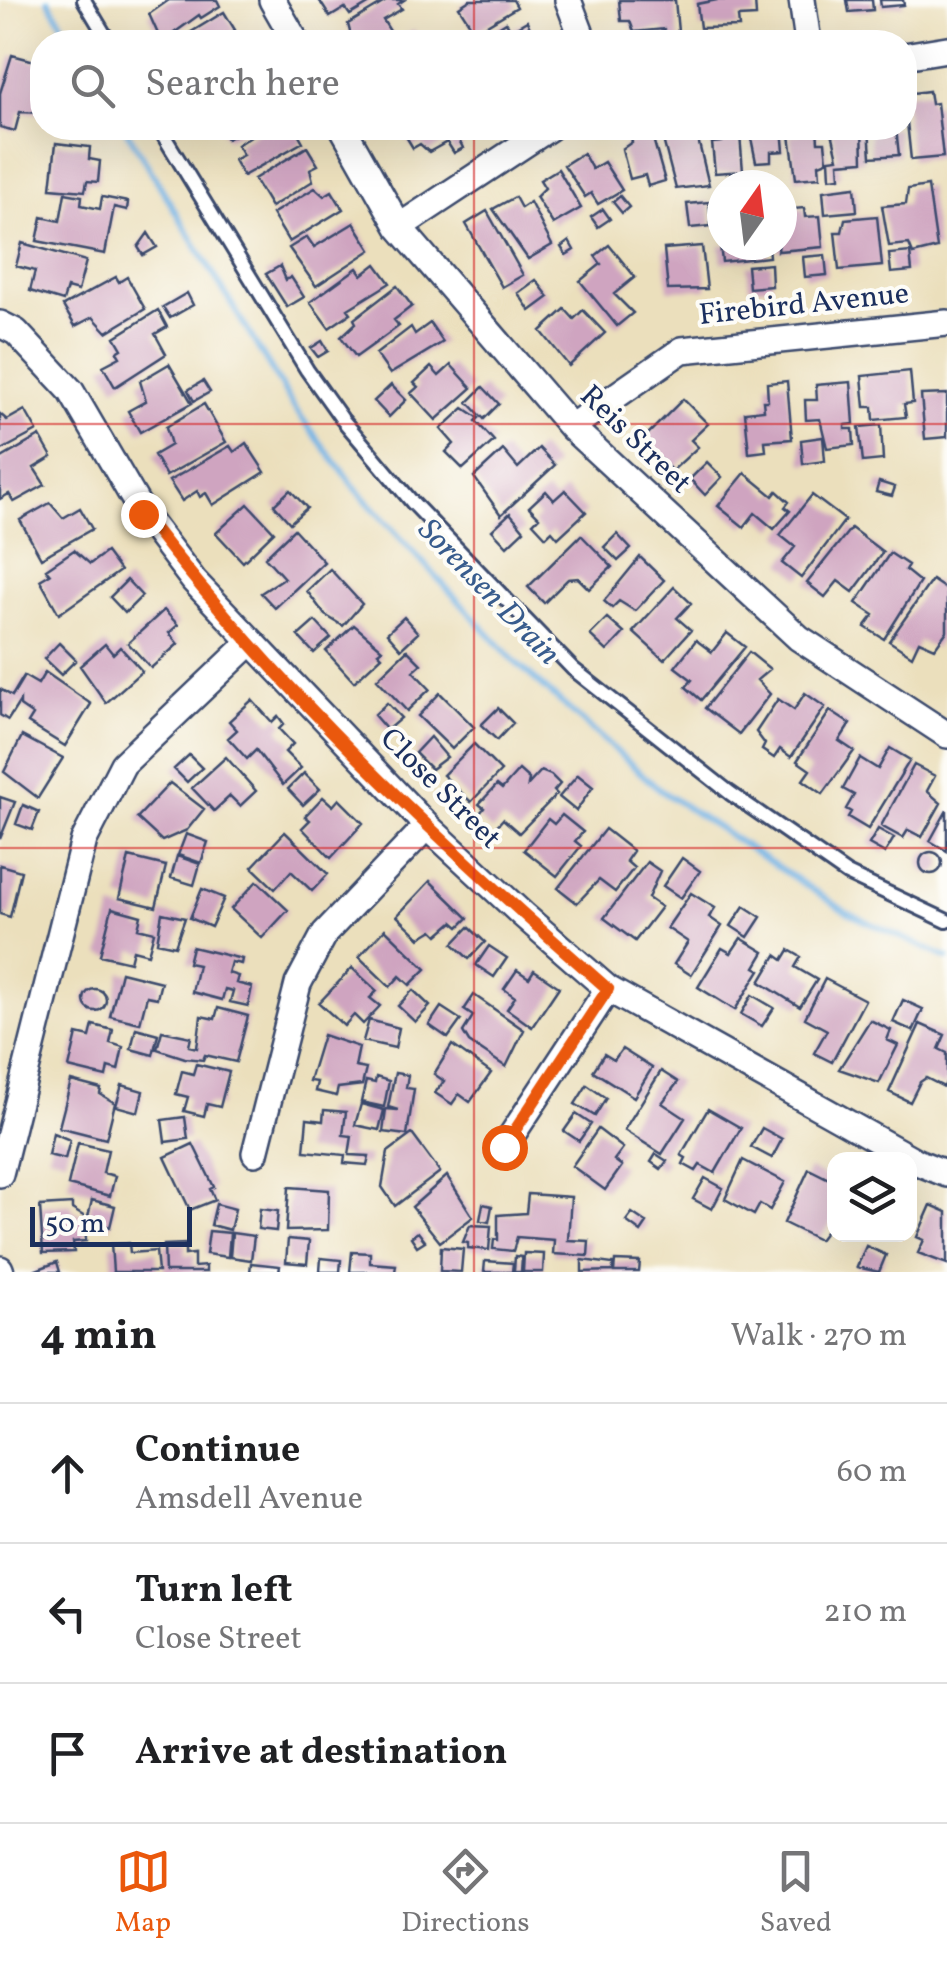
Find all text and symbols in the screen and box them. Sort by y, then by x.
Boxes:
search box [30,30,917,140]
icon: search [65,58,120,113]
text: Search here [145,59,340,112]
north arrow [707,170,797,260]
street label: Firebird Avenue [697,273,911,337]
street label: Reis Street [570,376,700,504]
route end [121,492,167,538]
water label: Sorensen Drain [407,510,569,676]
street label: Close Street [370,719,510,859]
route start [482,1125,528,1171]
map controls [827,1152,917,1242]
button: layers [827,1152,917,1242]
scale bar [30,1202,192,1246]
text: 50 m [45,1205,105,1244]
text: 4 min [40,1308,157,1367]
text: Walk · 270 m [731,1315,907,1359]
text: Continue [135,1425,300,1478]
icon: ahead [40,1446,95,1501]
text: 60 m [837,1451,907,1495]
text: Amsdell Avenue [135,1478,363,1522]
text: Turn left [135,1565,292,1618]
icon: left [40,1586,95,1641]
text: 210 m [823,1591,907,1635]
text: Close Street [135,1618,302,1662]
icon: arrive [40,1726,95,1781]
text: Arrive at destination [135,1727,508,1780]
tab: Map [115,1844,171,1943]
tab: Directions [401,1844,530,1943]
tab: Saved [760,1844,832,1943]

